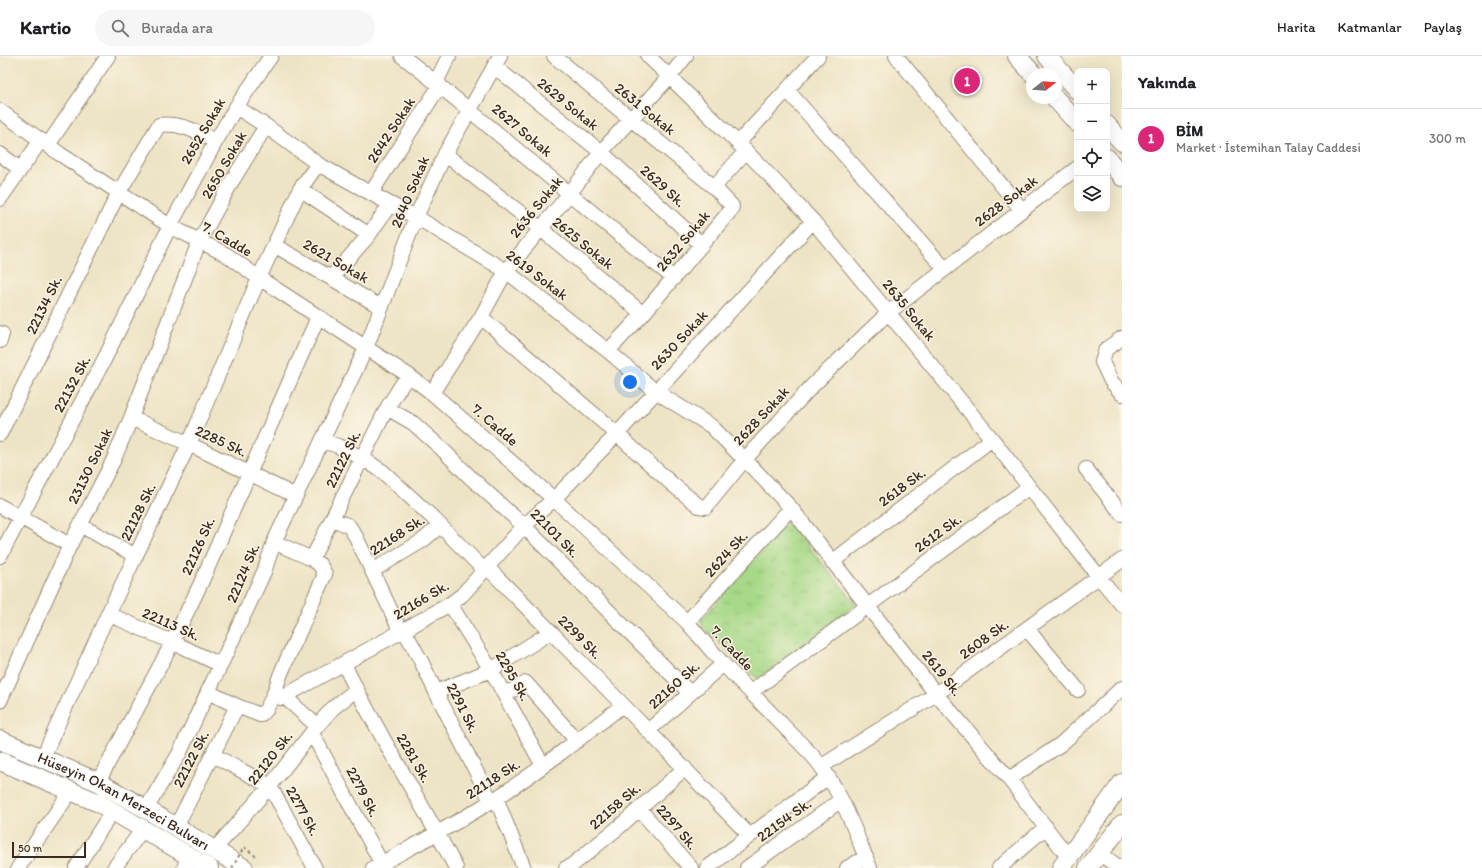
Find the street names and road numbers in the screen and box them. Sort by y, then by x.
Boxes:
street label: 2629 Sokak [534,74,603,134]
street label: 2631 Sokak [611,79,679,139]
street label: 2642 Sokak [363,93,419,166]
street label: 2652 Sokak [177,94,229,167]
street label: 2627 Sokak [488,100,556,161]
street label: 2650 Sokak [197,128,251,202]
street label: 2640 Sokak [387,153,433,231]
street label: 2629 Sk. [637,161,689,211]
street label: 2628 Sokak [971,171,1041,231]
street label: 2636 Sokak [506,172,567,242]
street label: 2632 Sokak [652,207,714,275]
street label: 2625 Sokak [549,213,618,273]
street label: 7. Cadde [199,217,255,261]
street label: 2621 Sokak [300,235,372,287]
street label: 2619 Sokak [502,246,572,304]
street label: 22134 Sk. [22,273,66,337]
street label: 2635 Sokak [879,276,940,345]
street label: 2630 Sokak [647,306,712,374]
street label: 22132 Sk. [49,352,95,416]
street label: 2628 Sokak [729,382,793,449]
street label: 7. Cadde [468,400,522,450]
street label: 2285 Sk. [192,421,250,461]
street label: 23130 Sokak [64,425,116,507]
street label: 22122 Sk. [321,427,365,491]
street label: 2618 Sk. [875,463,929,511]
street label: 22128 Sk. [116,480,160,544]
street label: 22101 Sk. [527,505,583,561]
street label: 2612 Sk. [911,510,965,556]
street label: 22168 Sk. [366,511,428,559]
street label: 22126 Sk. [177,514,219,578]
street label: 2624 Sk. [701,527,751,581]
street label: 22124 Sk. [222,541,264,605]
street label: 22166 Sk. [390,576,452,624]
street label: 22113 Sk. [139,603,203,645]
street label: 2299 Sk. [554,611,606,663]
street label: 2608 Sk. [956,615,1012,663]
street label: 7. Cadde [707,622,757,674]
street label: 2619 Sk. [918,646,966,700]
street label: 2295 Sk. [492,648,534,704]
street label: 22160 Sk. [645,657,703,713]
street label: 2291 Sk. [443,680,483,736]
street label: 22122 Sk. [169,727,213,791]
street label: 22120 Sk. [243,728,297,788]
street label: 2281 Sk. [393,730,435,786]
street label: Hüseyin Okan Merzeci Bulvarı [35,748,213,854]
street label: 22118 Sk. [462,755,524,803]
street label: 2279 Sk. [342,764,384,820]
street label: 22158 Sk. [586,779,644,833]
street label: 2277 Sk. [282,783,324,839]
street label: 22154 Sk. [753,794,815,846]
street label: 2297 Sk. [652,801,702,853]

